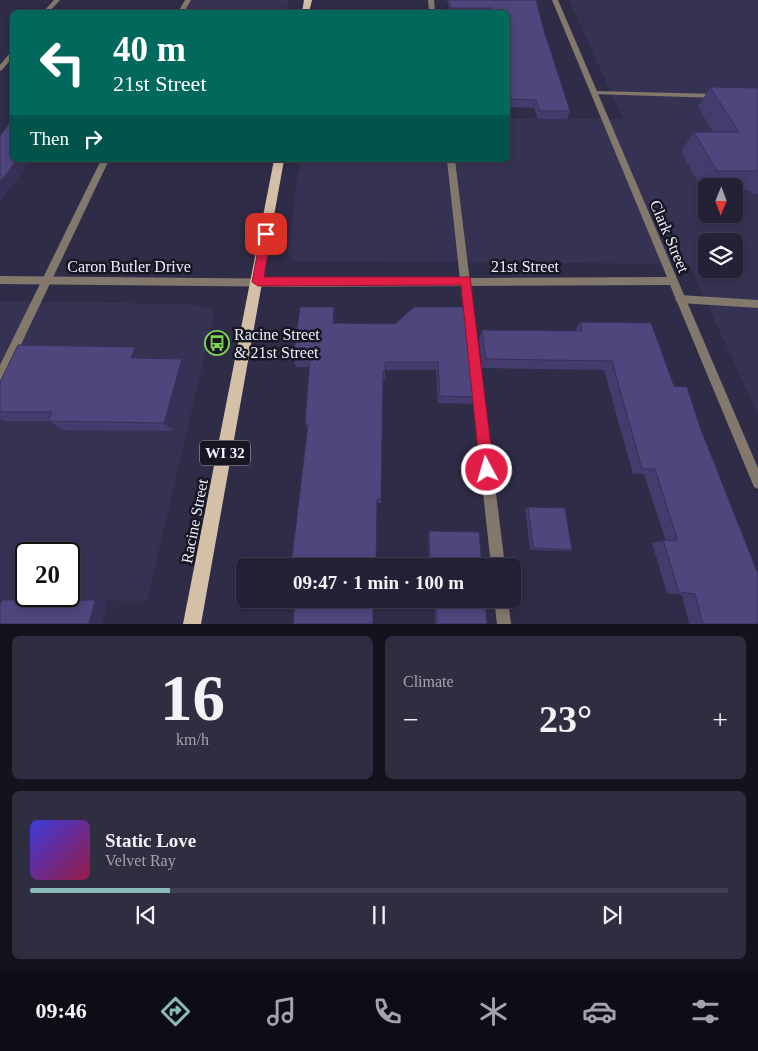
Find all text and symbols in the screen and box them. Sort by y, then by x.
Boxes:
icon: left [30,30,95,95]
text: 40 m [113,30,186,69]
text: 21st Street [113,71,207,96]
icon: right [79,125,107,153]
text: Then [30,128,69,149]
north arrow [698,178,742,222]
map controls [698,178,743,278]
street label: Clark Street [647,197,693,275]
pin [245,213,287,255]
icon: arrive [252,220,280,248]
button: layers [698,233,743,278]
street label: Caron Butler Drive [67,258,191,275]
street label: 21st Street [491,258,560,275]
place label: Racine Street & 21st Street [234,326,320,361]
bus stop icon: Racine Street & 21st Street [204,330,230,356]
road number: WI 32 [200,440,250,466]
position arrow [460,443,512,495]
street label: Racine Street [178,477,211,565]
speed limit sign: 20 [15,542,80,607]
text: 09:47 · 1 min · 100 m [293,572,464,593]
text: 16 [160,662,225,734]
text: Climate [403,673,454,690]
text: 23° [539,698,592,740]
text: − [403,704,419,735]
text: + [712,704,728,735]
text: km/h [176,731,209,748]
text: Static Love [105,830,196,851]
text: Velvet Ray [105,852,176,869]
icon: previous [132,901,160,929]
icon: pause [365,901,393,929]
icon: next [598,901,626,929]
icon: directions [158,994,193,1029]
icon: music [264,994,299,1029]
icon: phone [370,994,405,1029]
icon: climate [476,994,511,1029]
icon: car [582,994,617,1029]
icon: filters [688,994,723,1029]
text: 09:46 [35,998,87,1023]

